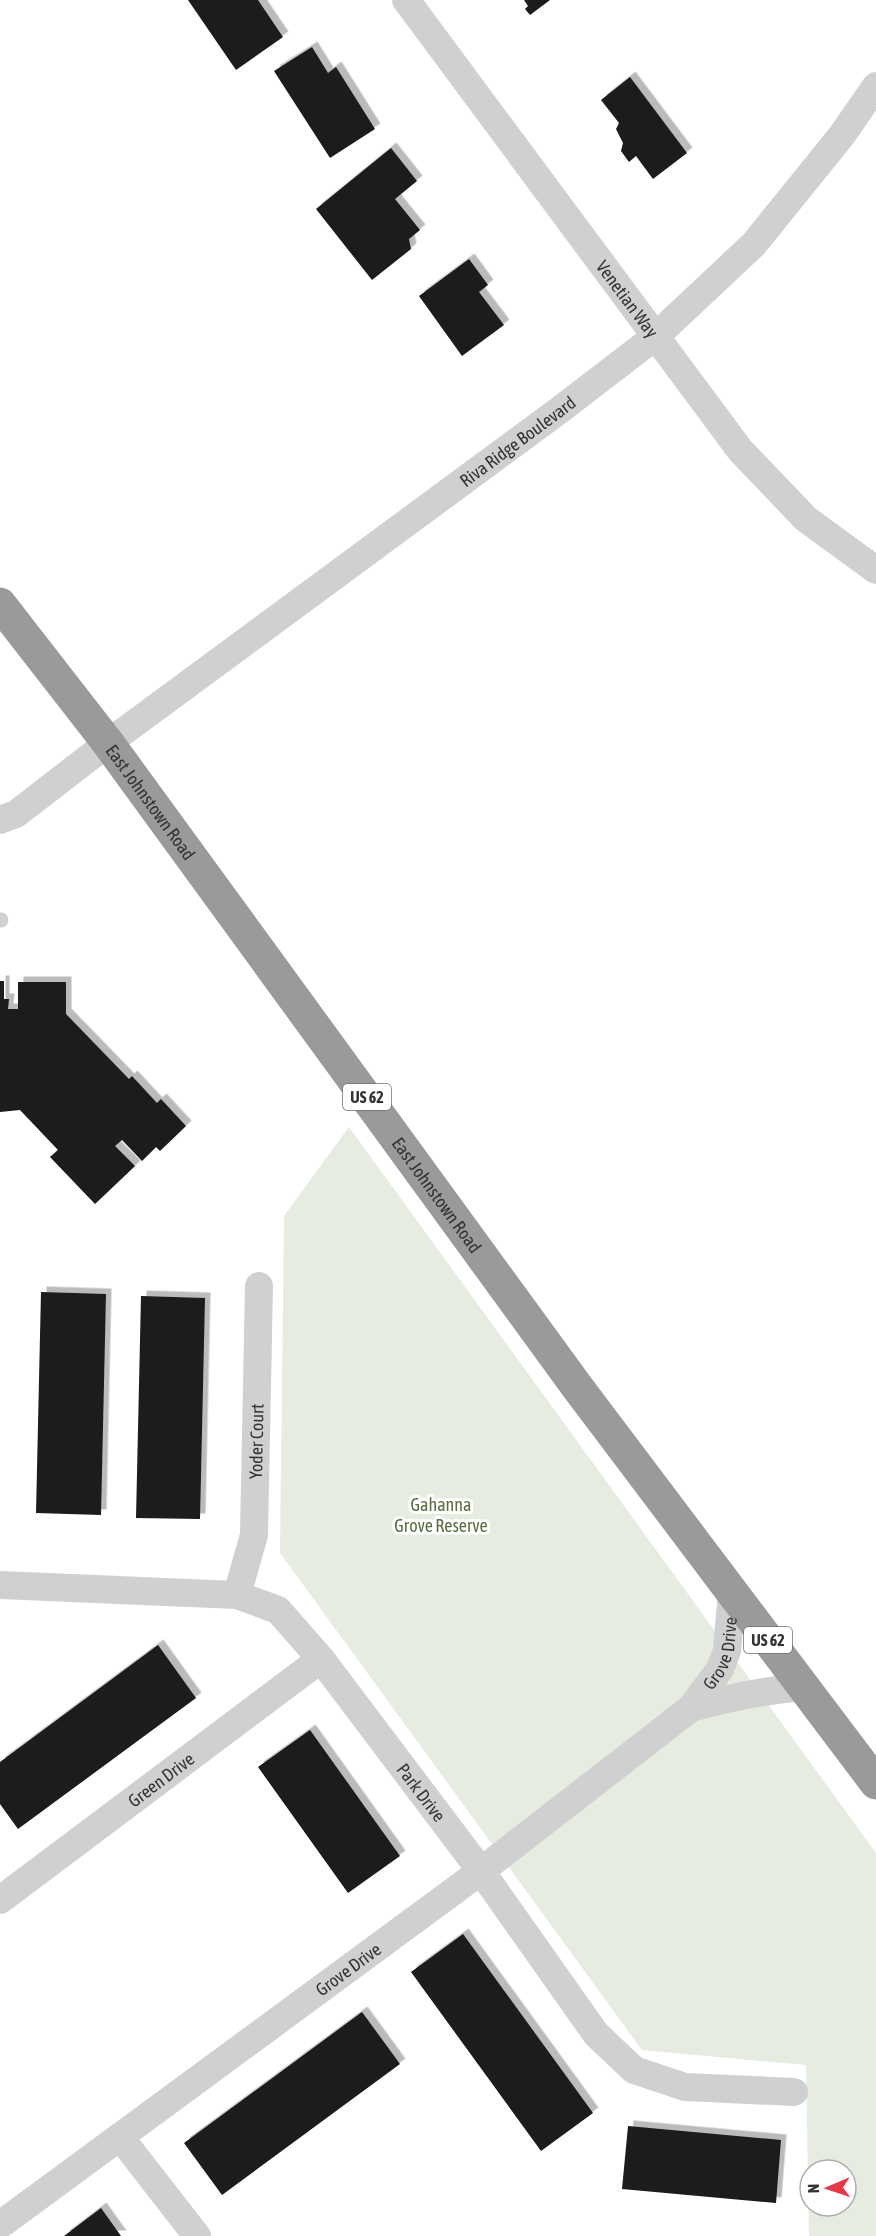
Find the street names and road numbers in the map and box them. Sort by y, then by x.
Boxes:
street label: Venetian Way [592,256,663,341]
street label: Riva Ridge Boulevard [455,391,580,491]
street label: East Johnstown Road [102,740,200,864]
road number: US 62 [343,1084,391,1110]
street label: East Johnstown Road [388,1133,486,1257]
street label: Yoder Court [245,1403,267,1479]
street label: Grove Drive [698,1616,740,1693]
road number: US 62 [744,1627,792,1653]
street label: Green Drive [124,1748,198,1811]
street label: Park Drive [393,1759,450,1826]
street label: Grove Drive [311,1938,385,2000]

